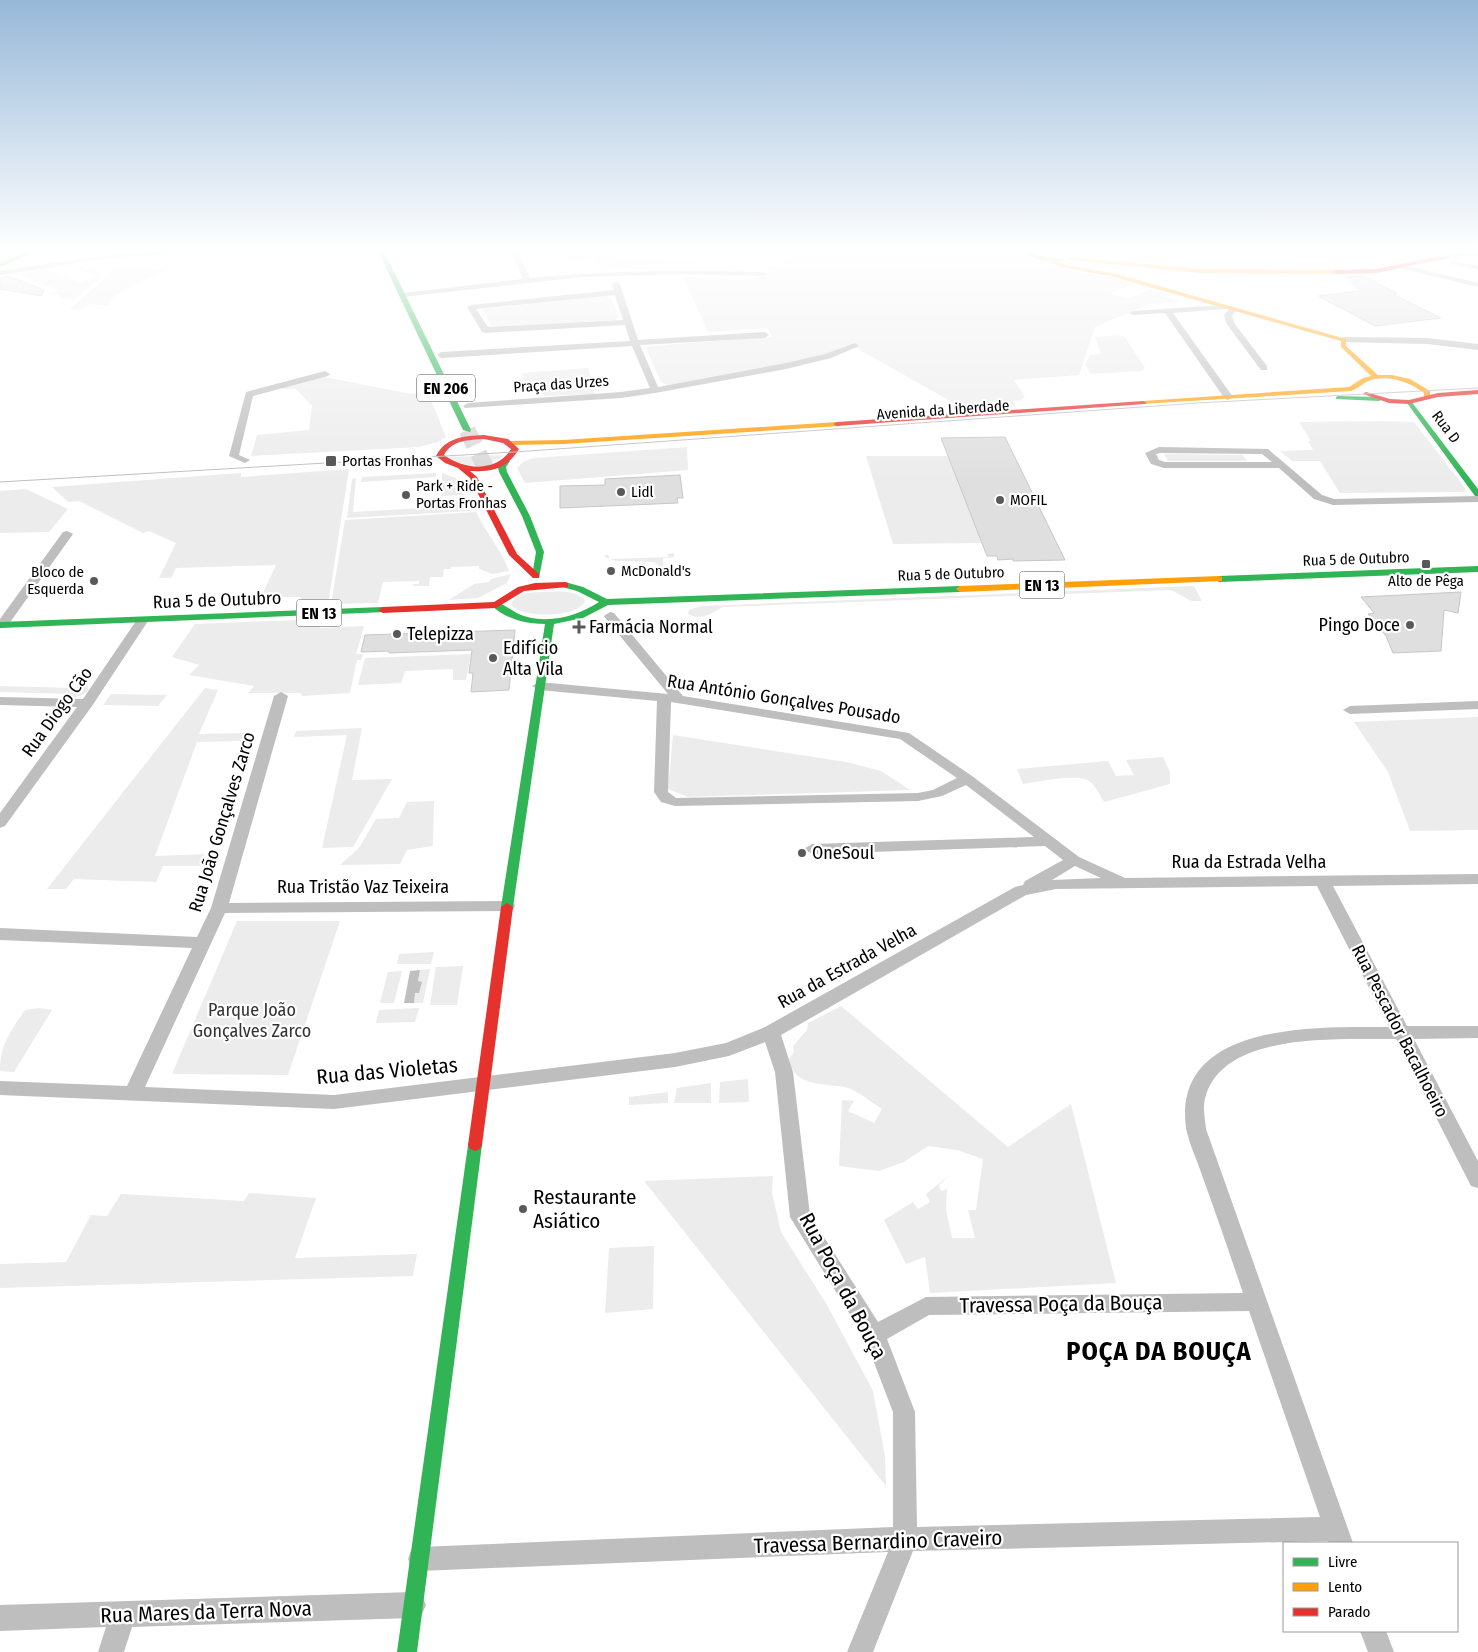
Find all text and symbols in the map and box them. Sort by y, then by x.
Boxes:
street label: Praça das Urzes [513,372,609,396]
road number: EN 206 [417,374,475,402]
street label: Avenida da Liberdade [876,396,1010,424]
street label: Rua D [1428,407,1464,447]
place label: Portas Fronhas [342,452,433,470]
marker: Portas Fronhas [324,454,338,468]
place label: Park + Ride - Portas Fronhas [416,477,507,512]
place label: Lidl [631,483,653,501]
marker: Lidl [615,486,627,498]
marker: Park + Ride - Portas Fronhas [400,489,412,501]
place label: MOFIL [1010,491,1047,509]
marker: MOFIL [994,494,1006,506]
street label: Rua 5 de Outubro [1302,548,1410,570]
marker: Alto de Pêga [1420,558,1432,570]
place label: McDonald's [621,562,691,580]
place label: Bloco de Esquerda [27,563,84,598]
street label: Rua 5 de Outubro [897,563,1005,585]
marker: McDonald's [605,565,617,577]
road number: EN 13 [1020,572,1064,598]
place label: Alto de Pêga [1388,572,1464,590]
marker: Bloco de Esquerda [88,575,100,587]
street label: Rua 5 de Outubro [152,587,282,613]
road number: EN 13 [296,600,342,626]
place label: Pingo Doce [1319,614,1400,636]
place label: Farmácia Normal [589,616,713,638]
marker: Pingo Doce [1404,619,1416,631]
marker: Farmácia Normal [573,621,585,633]
place label: Telepizza [407,623,474,645]
marker: Telepizza [391,628,403,640]
place label: Edifício Alta Vila [503,637,563,680]
marker: Edifício Alta Vila [487,652,499,664]
street label: Rua Diogo Cão [17,663,97,761]
street label: Rua António Gonçalves Pousado [666,670,902,728]
street label: Rua João Gonçalves Zarco [184,729,260,915]
place label: OneSoul [812,842,874,864]
marker: OneSoul [796,847,808,859]
street label: Rua da Estrada Velha [1172,851,1327,873]
street label: Rua Tristão Vaz Teixeira [277,876,449,898]
street label: Rua da Estrada Velha [774,919,920,1013]
street label: Rua Pescador Bacalhoeiro [1347,941,1453,1121]
park label: Parque João Gonçalves Zarco [193,999,311,1042]
street label: Rua das Violetas [315,1052,459,1090]
place label: Restaurante Asiático [533,1184,636,1234]
marker: Restaurante Asiático [517,1203,529,1215]
street label: Rua Poça da Bouça [793,1208,893,1364]
street label: Travessa Poça da Bouça [959,1289,1163,1319]
district label: POÇA DA BOUÇA [1066,1336,1252,1367]
street label: Travessa Bernardino Craveiro [753,1525,1003,1559]
legend [1283,1542,1458,1632]
text: Livre [1328,1553,1357,1571]
text: Lento [1328,1578,1362,1596]
street label: Rua Mares da Terra Nova [100,1595,312,1629]
text: Parado [1328,1603,1371,1621]

